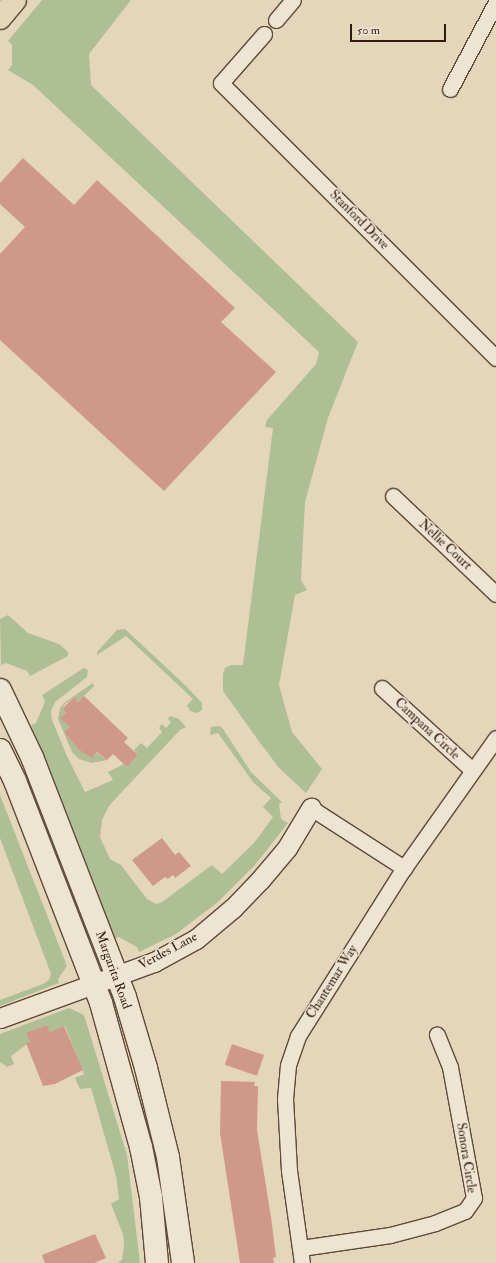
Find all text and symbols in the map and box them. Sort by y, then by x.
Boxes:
scale bar [352,16,448,42]
text: 50 m [357,23,380,38]
street label: Stanford Drive [326,187,392,253]
street label: Nellie Court [415,517,475,573]
street label: Campana Circle [391,695,463,763]
street label: Margarita Road [92,929,134,1011]
street label: Verdes Lane [136,929,200,973]
street label: Chantemar Way [303,942,361,1022]
street label: Sonora Circle [453,1122,479,1194]

